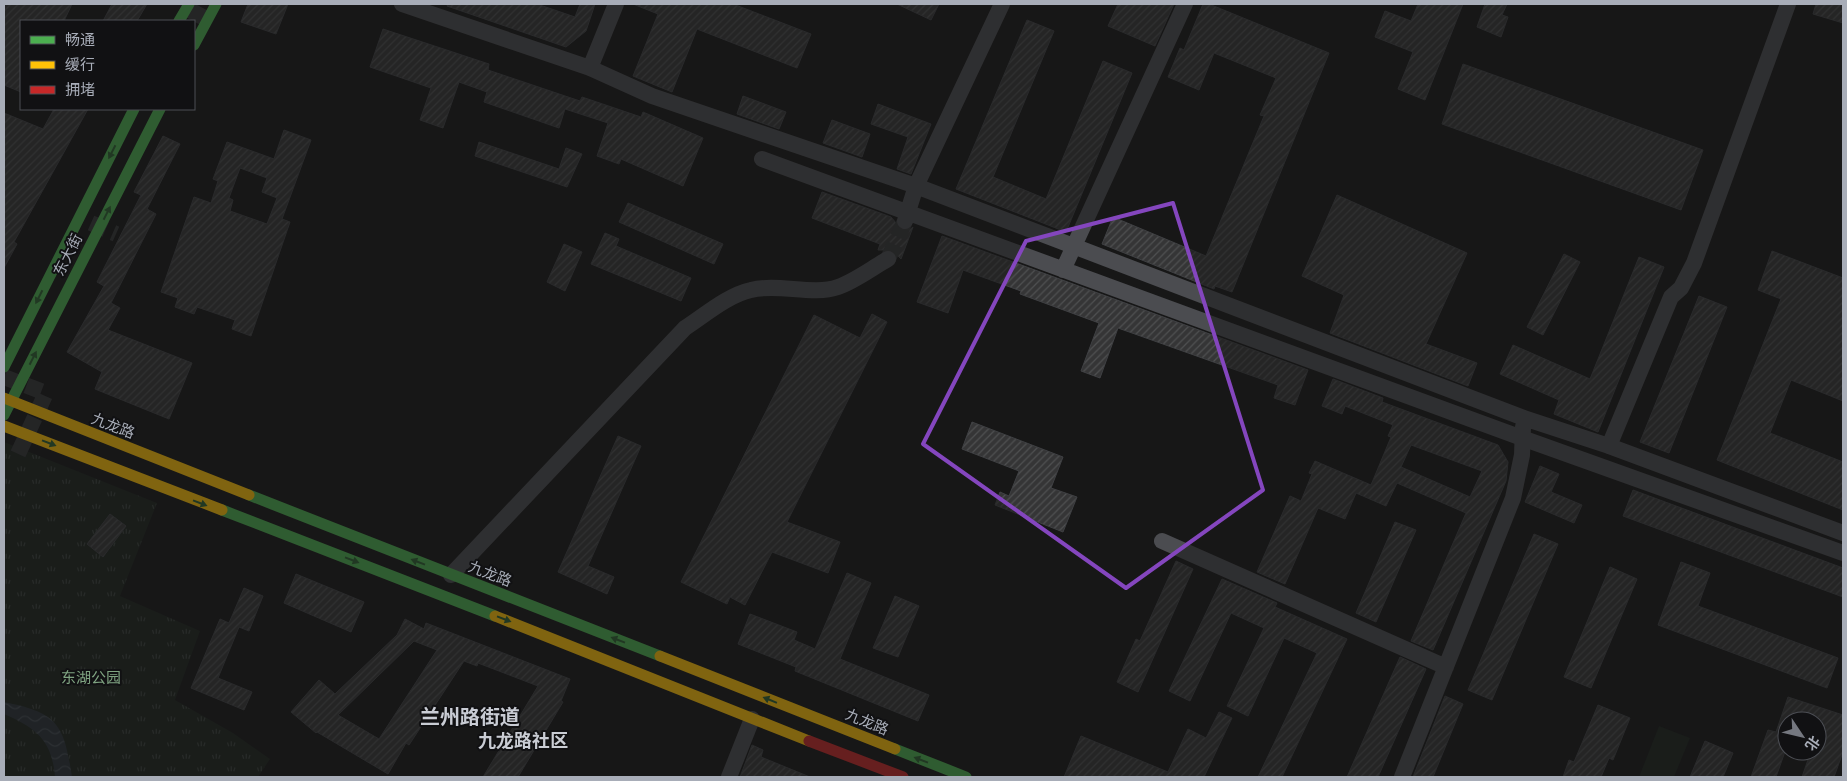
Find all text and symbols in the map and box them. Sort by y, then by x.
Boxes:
legend [20,20,195,110]
text: 畅通 [65,31,95,50]
text: 缓行 [65,56,95,75]
text: 拥堵 [65,81,95,100]
one-way arrow [108,145,116,159]
one-way arrow [103,206,111,220]
street label: 东大街 [50,231,87,280]
one-way arrow [35,290,43,305]
one-way arrow [29,351,37,365]
street label: 九龙路 [88,410,137,443]
one-way arrow [42,440,56,448]
one-way arrow [193,499,208,507]
one-way arrow [345,557,360,564]
one-way arrow [410,558,425,566]
street label: 九龙路 [465,558,514,591]
one-way arrow [497,615,511,623]
one-way arrow [611,636,626,643]
park label: 东湖公园 [61,669,121,688]
one-way arrow [763,695,777,703]
street label: 九龙路 [842,705,891,740]
district label: 兰州路街道 [420,706,520,730]
north arrow [1777,711,1827,761]
district label: 九龙路社区 [478,731,568,752]
text: 北 [1801,733,1823,754]
one-way arrow [913,755,928,763]

